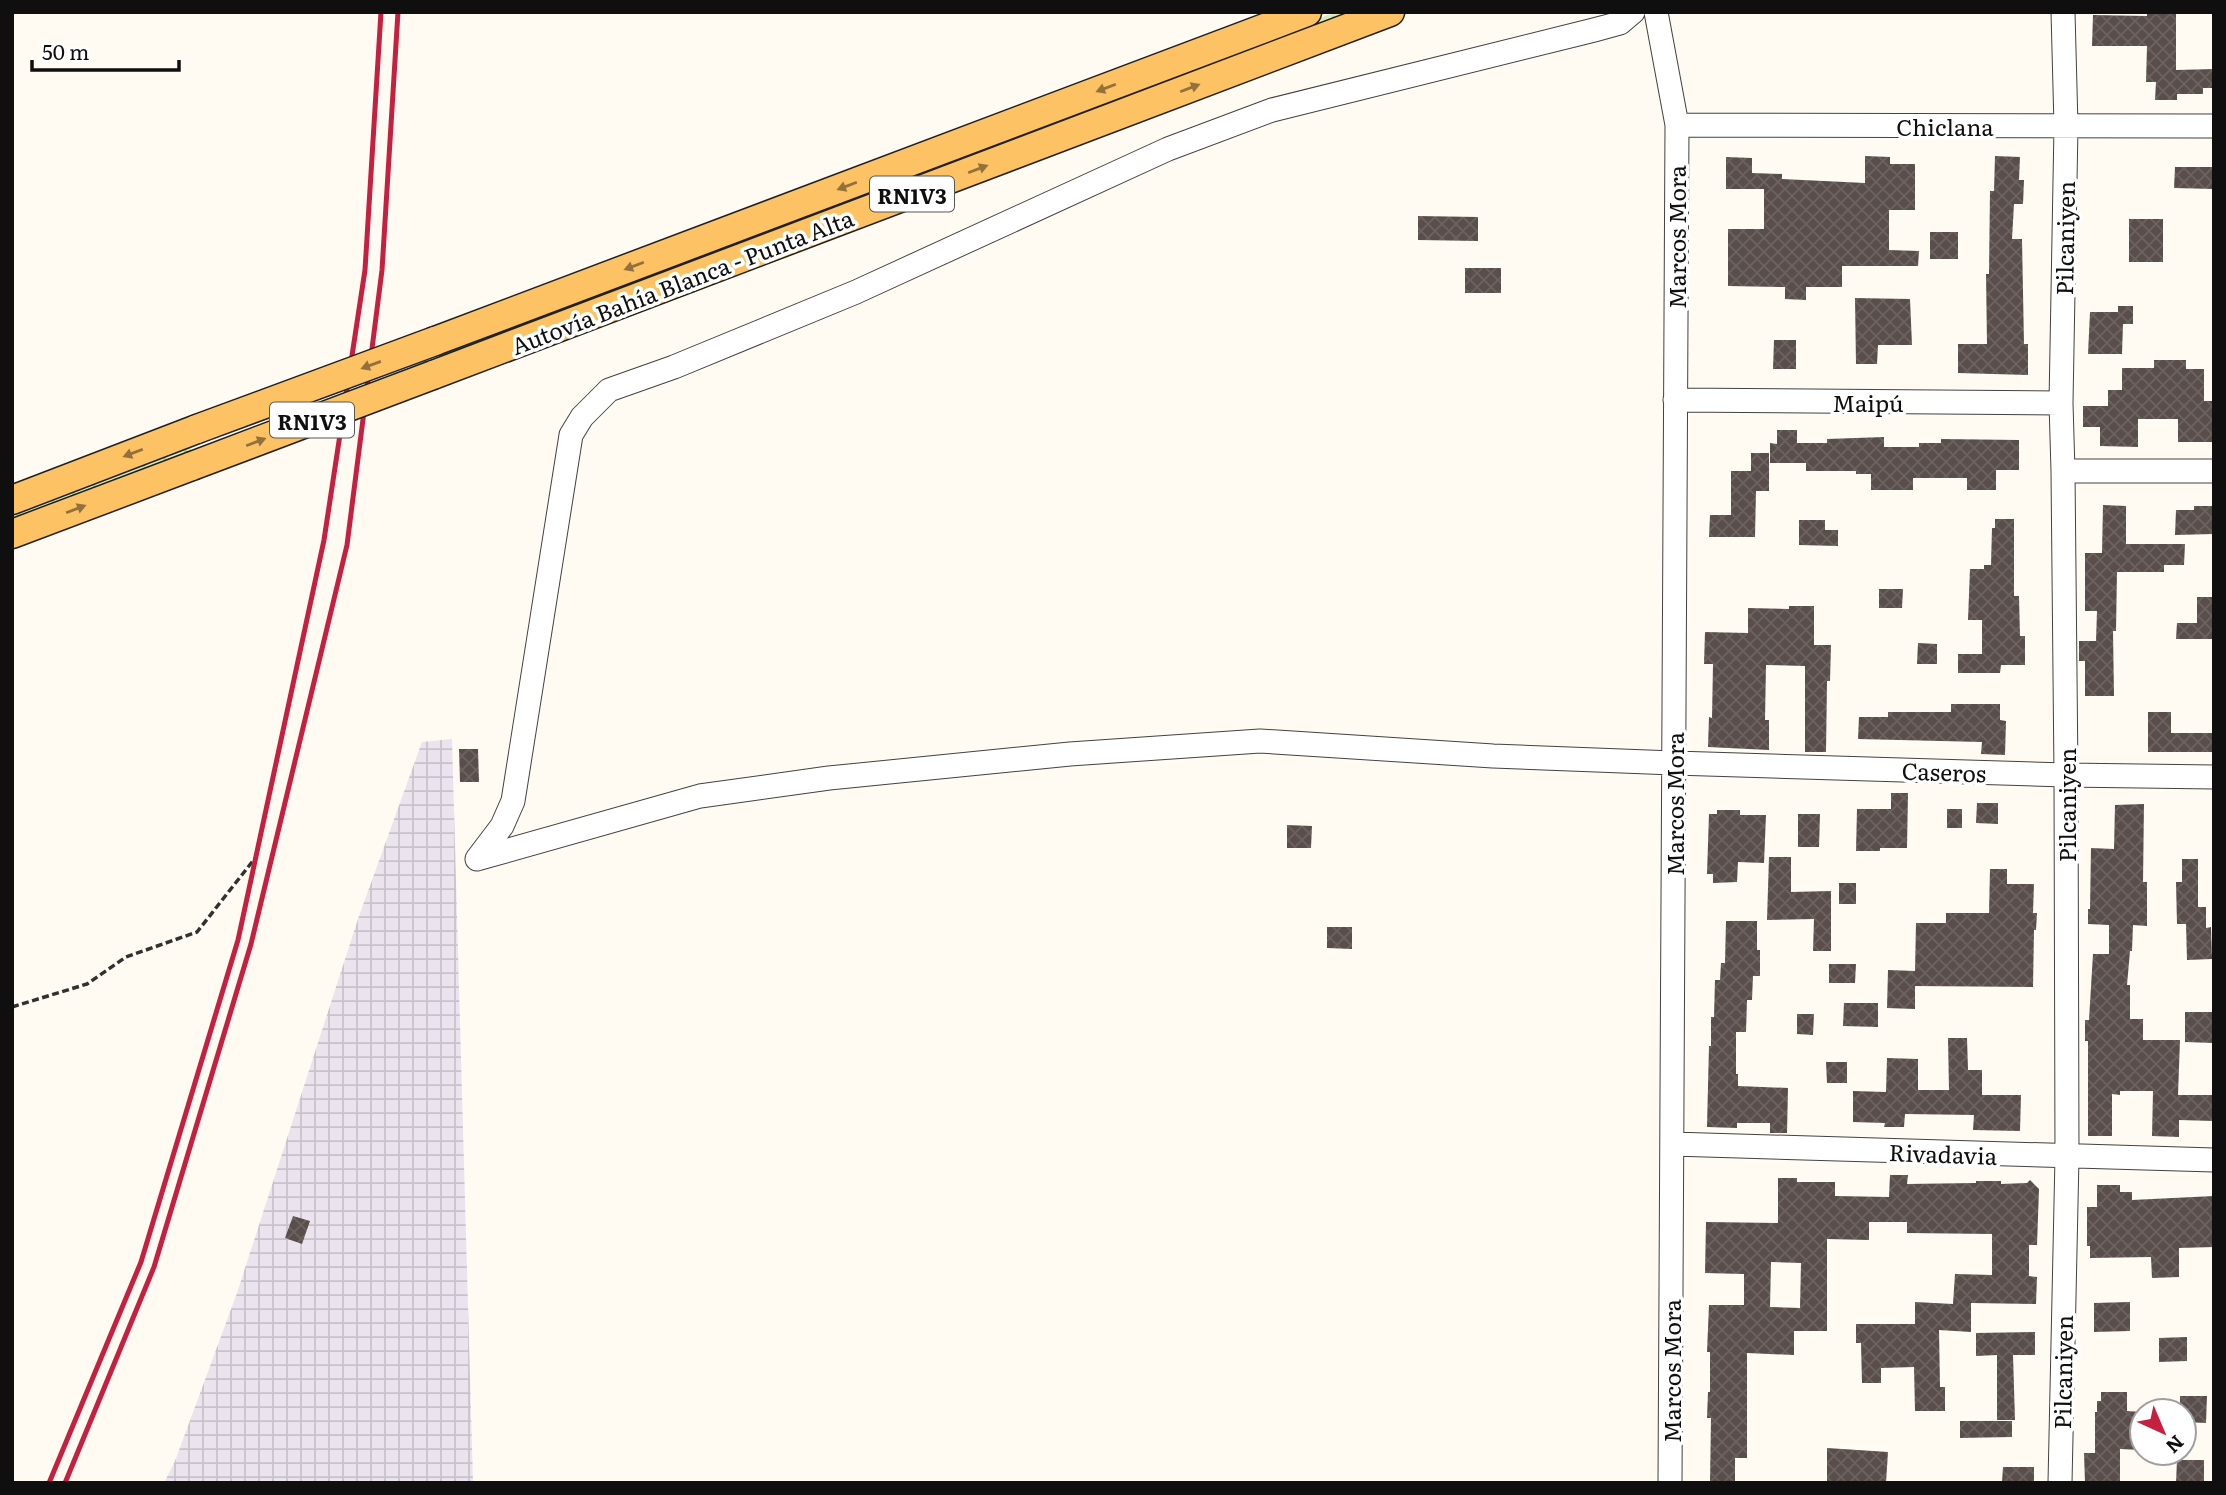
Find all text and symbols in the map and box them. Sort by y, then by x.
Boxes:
scale bar [32,28,178,72]
text: 50 m [42,35,89,66]
one-way arrow [1095,83,1116,94]
one-way arrow [1180,83,1201,94]
street label: Chiclana [1896,109,1994,143]
one-way arrow [967,164,988,175]
street label: Marcos Mora [1659,164,1693,309]
road number: RN1V3 [870,176,954,212]
one-way arrow [836,180,857,191]
street label: Pilcaniyen [2046,180,2082,296]
street label: Autovía Bahía Blanca - Punta Alta [506,200,859,362]
one-way arrow [623,261,644,272]
one-way arrow [361,359,382,370]
street label: Maipú [1832,385,1904,419]
road number: RN1V3 [270,402,354,438]
one-way arrow [245,436,266,447]
one-way arrow [123,448,144,459]
one-way arrow [66,504,87,515]
street label: Marcos Mora [1657,731,1691,876]
street label: Pilcaniyen [2049,748,2083,862]
street label: Caseros [1901,753,1987,789]
street label: Rivadavia [1888,1134,1998,1172]
street label: Marcos Mora [1654,1298,1688,1443]
street label: Pilcaniyen [2044,1314,2080,1430]
north arrow [2128,1397,2198,1467]
text: N [2160,1429,2191,1461]

